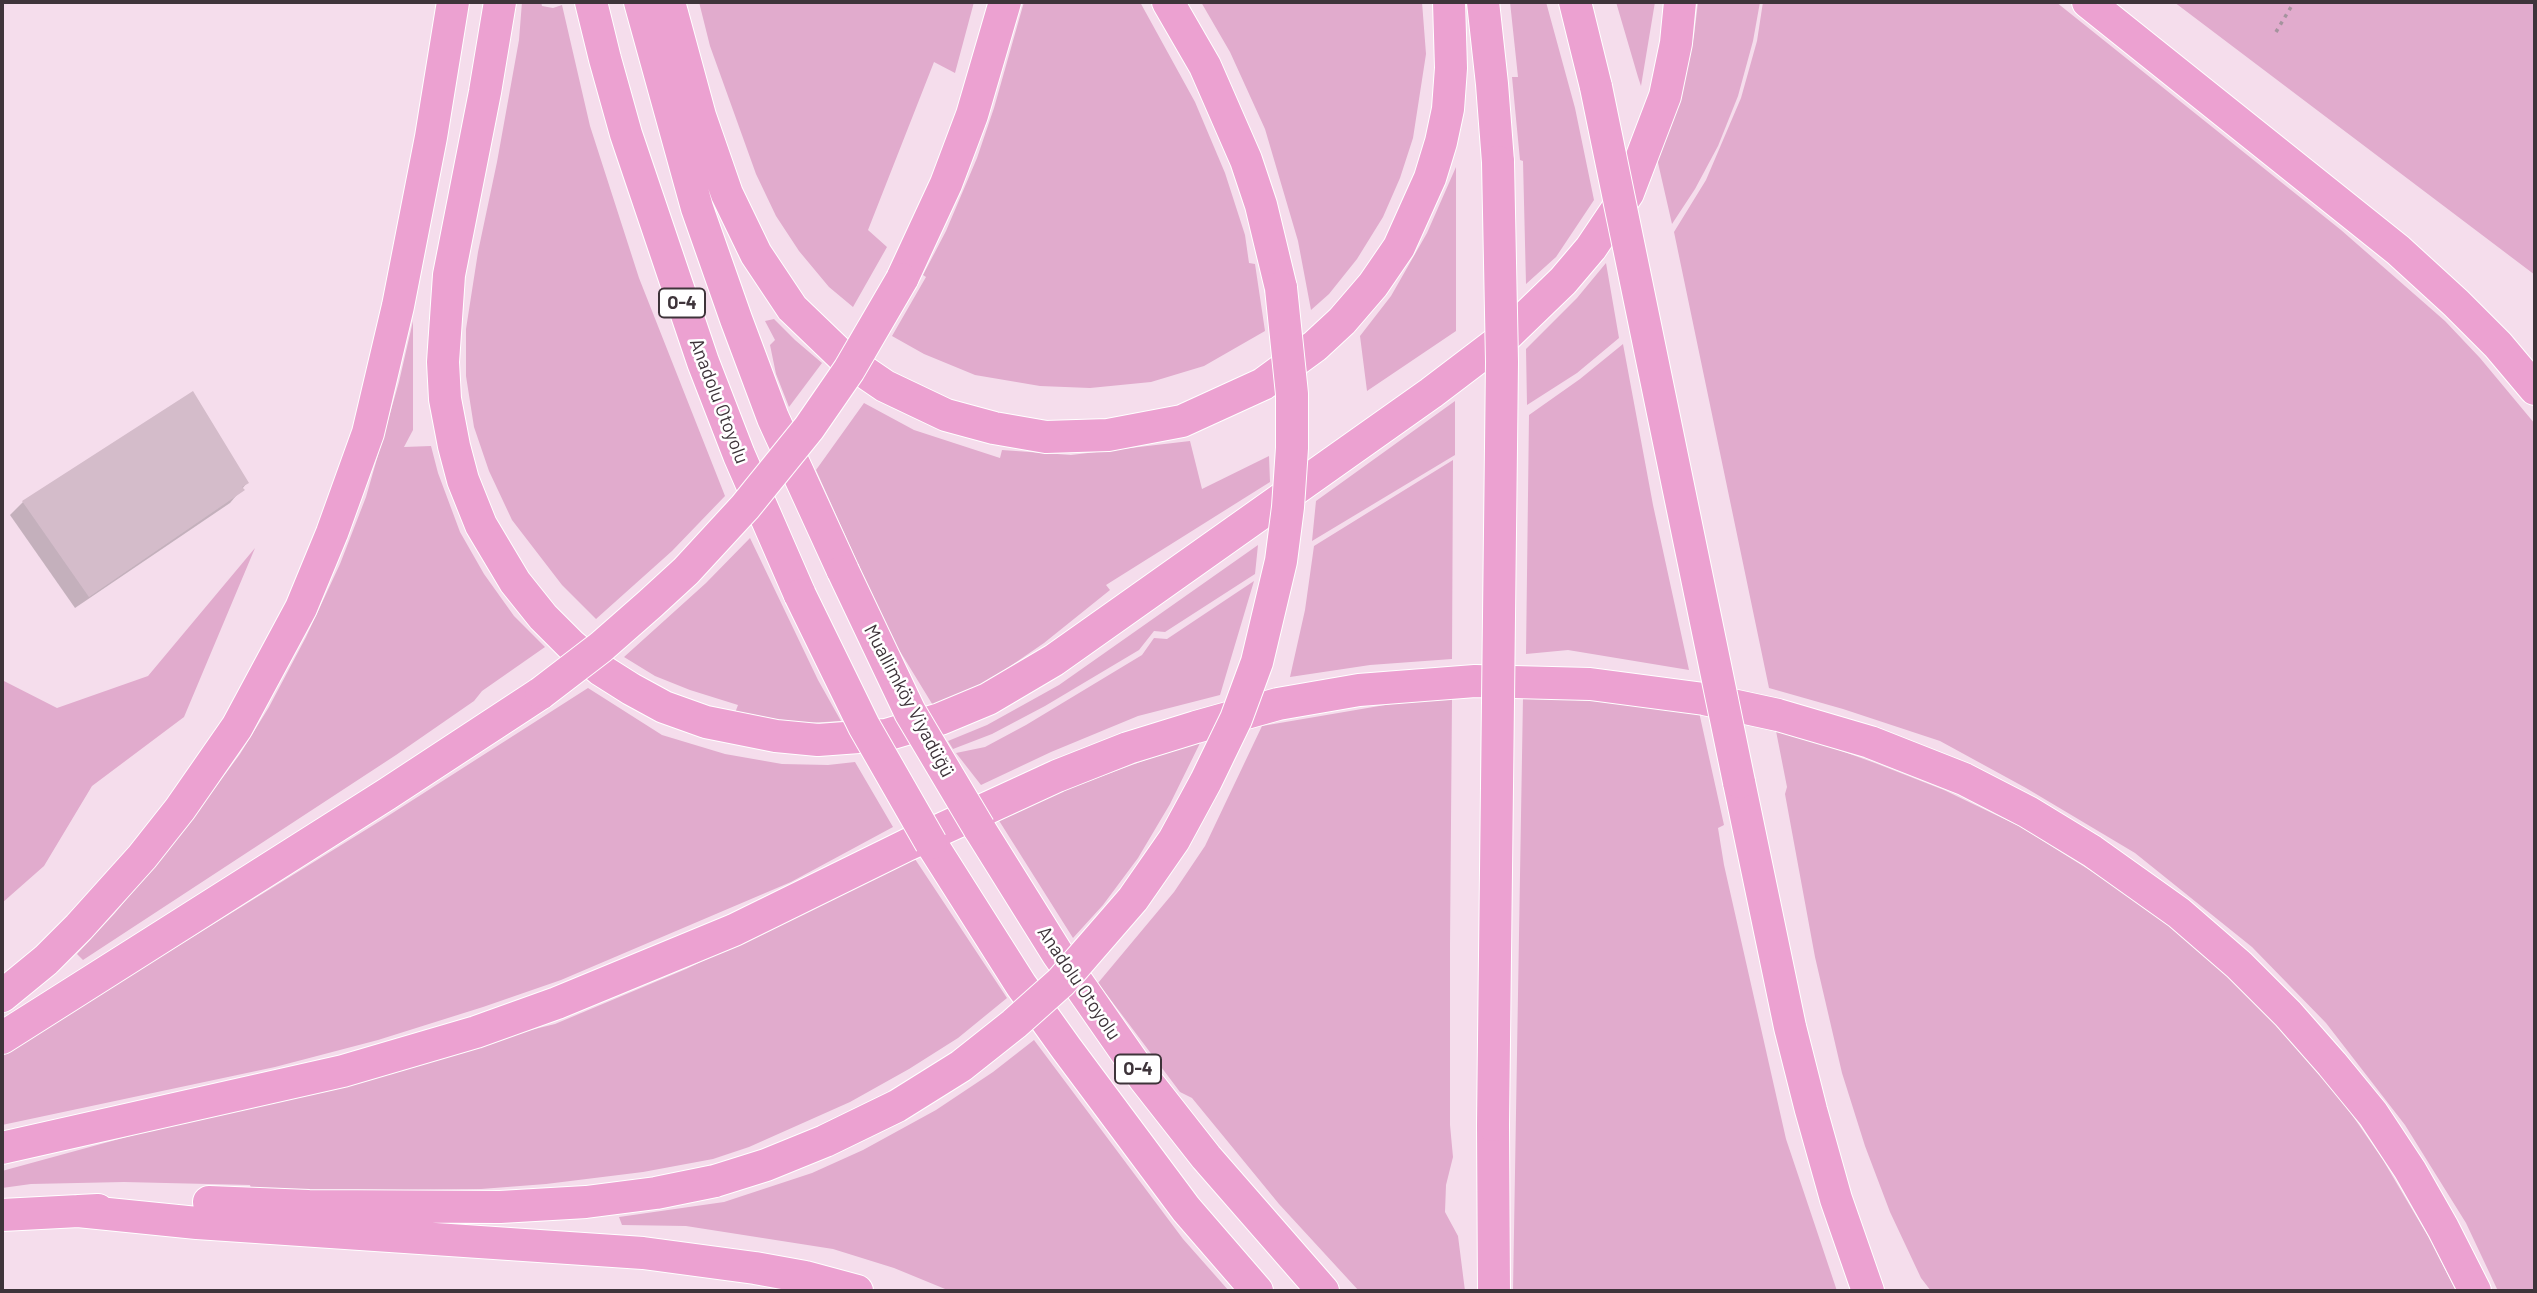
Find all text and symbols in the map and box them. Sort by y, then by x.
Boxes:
road number: O-4 [659,288,705,318]
street label: Anadolu Otoyolu [685,335,753,467]
street label: Muallimköy Viyadüğü [859,621,959,781]
street label: Anadolu Otoyolu [1033,922,1125,1044]
road number: O-4 [1115,1054,1161,1084]

